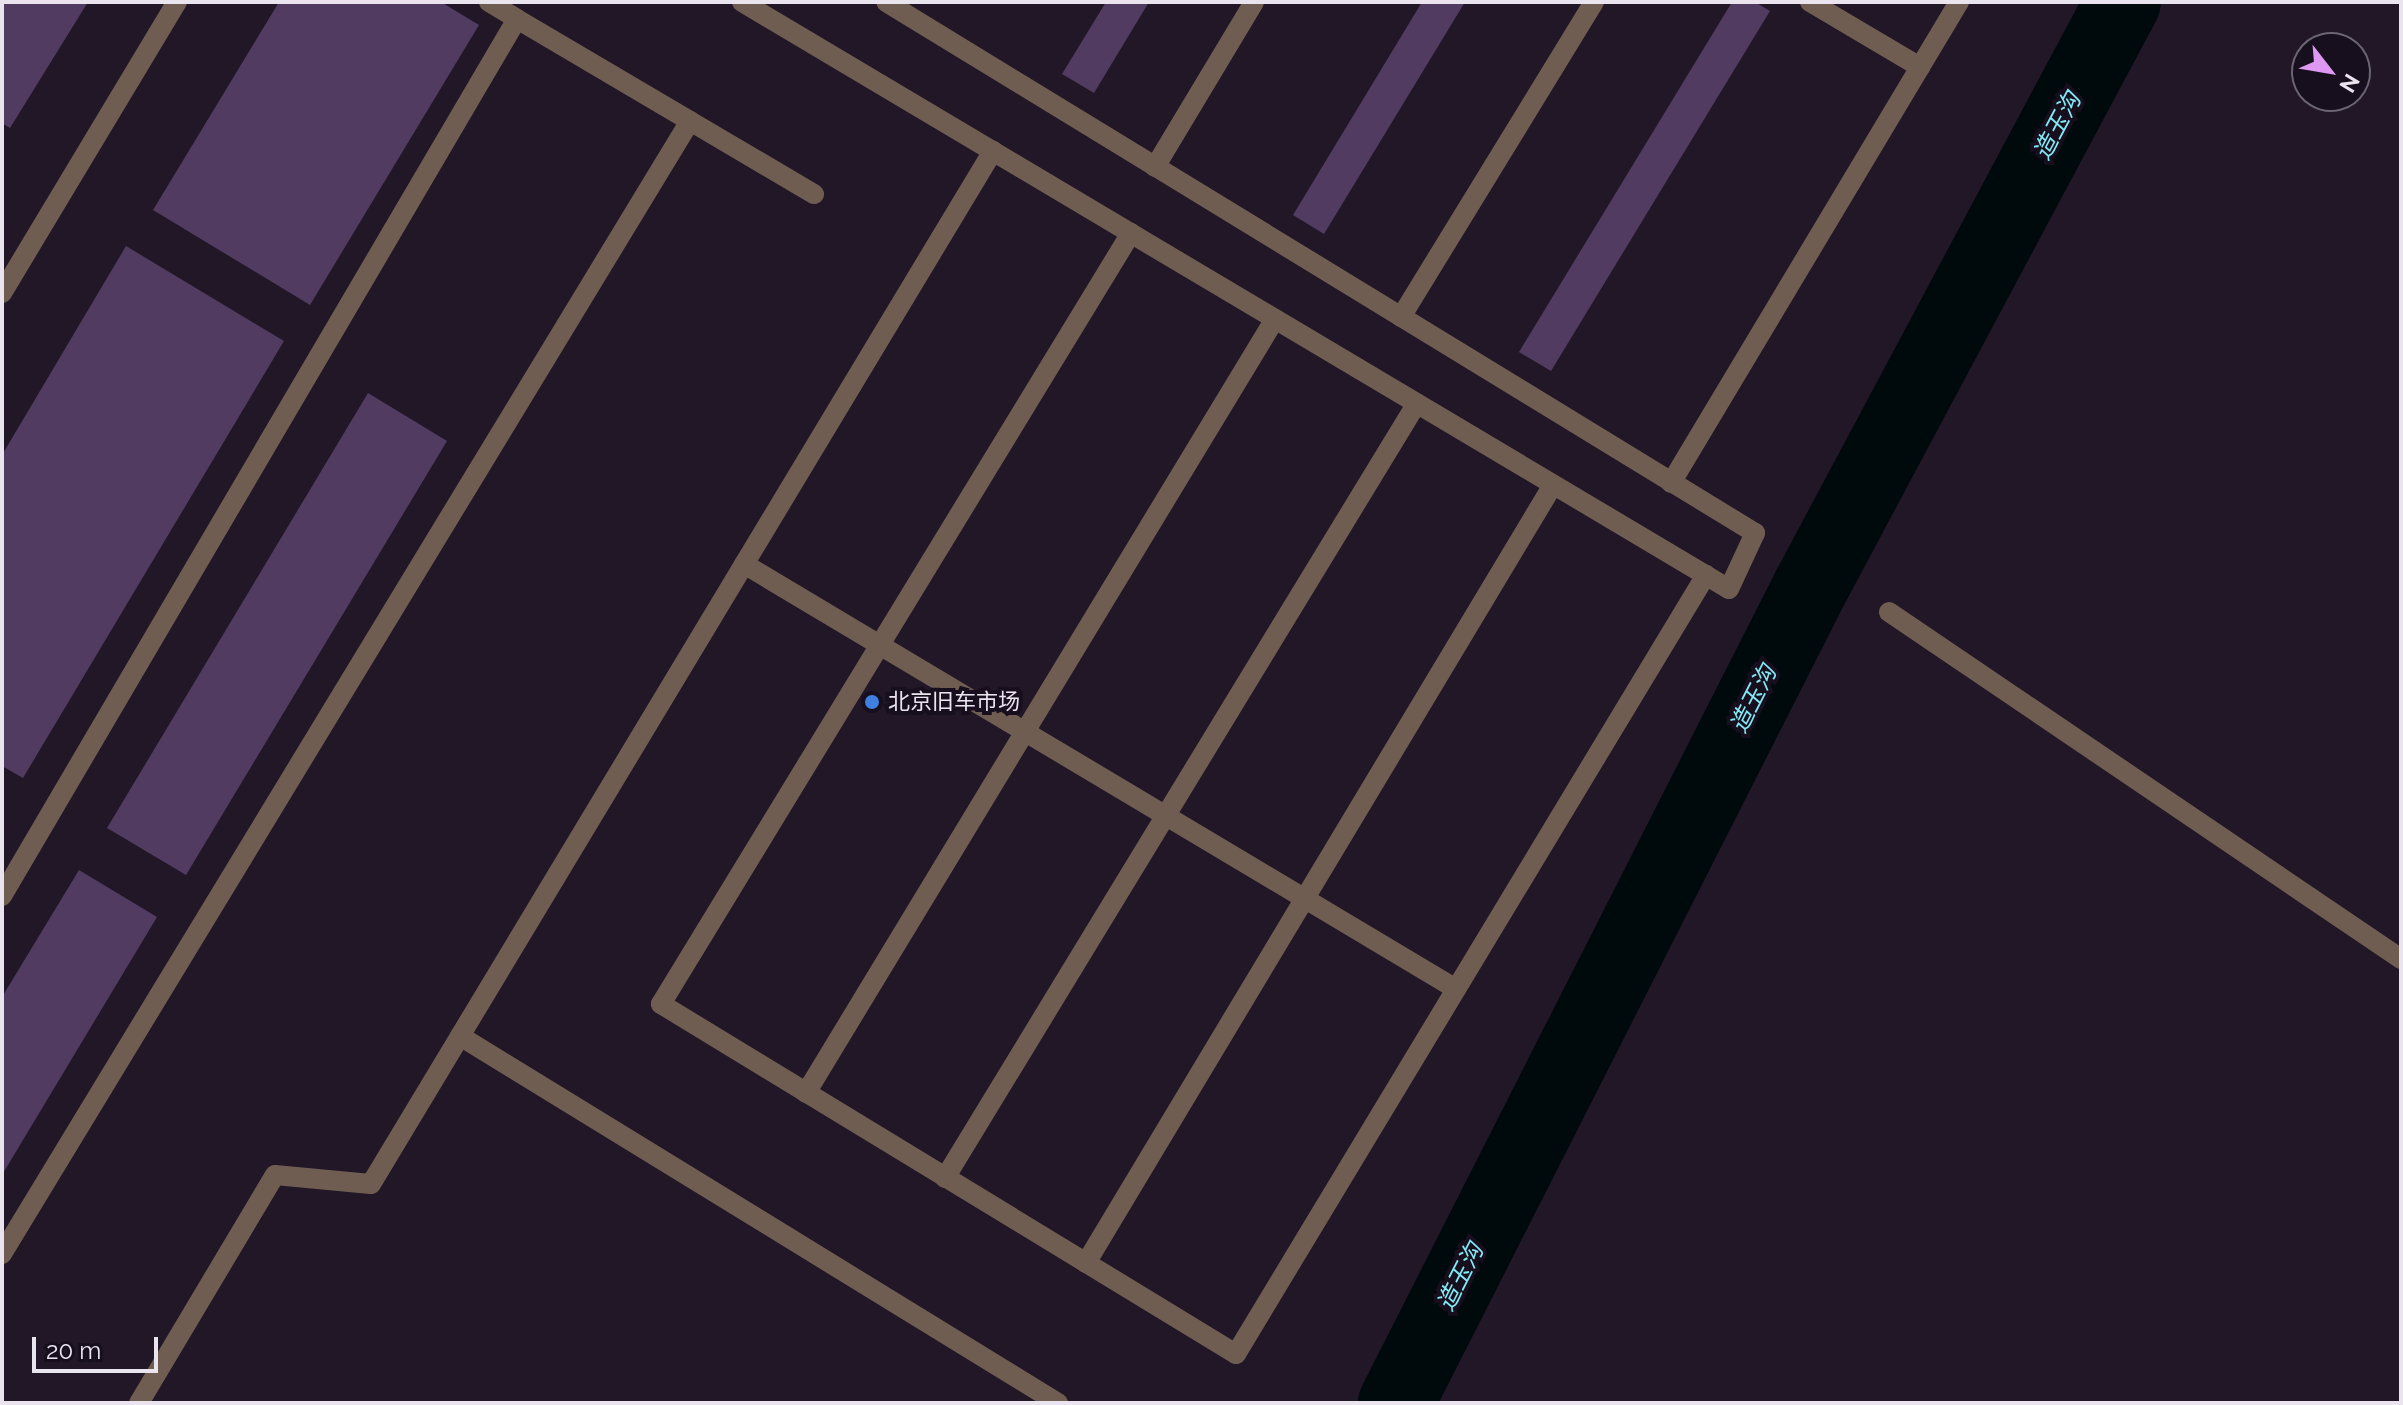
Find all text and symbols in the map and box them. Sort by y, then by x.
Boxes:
north arrow [2291,32,2371,112]
text: N [2334,69,2365,97]
water label: 造玉沟 [2027,87,2087,165]
water label: 造玉沟 [1724,660,1782,738]
place label: 北京旧车市场 [888,689,1020,715]
marker: 北京旧车市场 [863,693,881,711]
water label: 造玉沟 [1431,1238,1489,1316]
scale bar [36,1321,162,1371]
text: 20 m [46,1336,101,1365]

